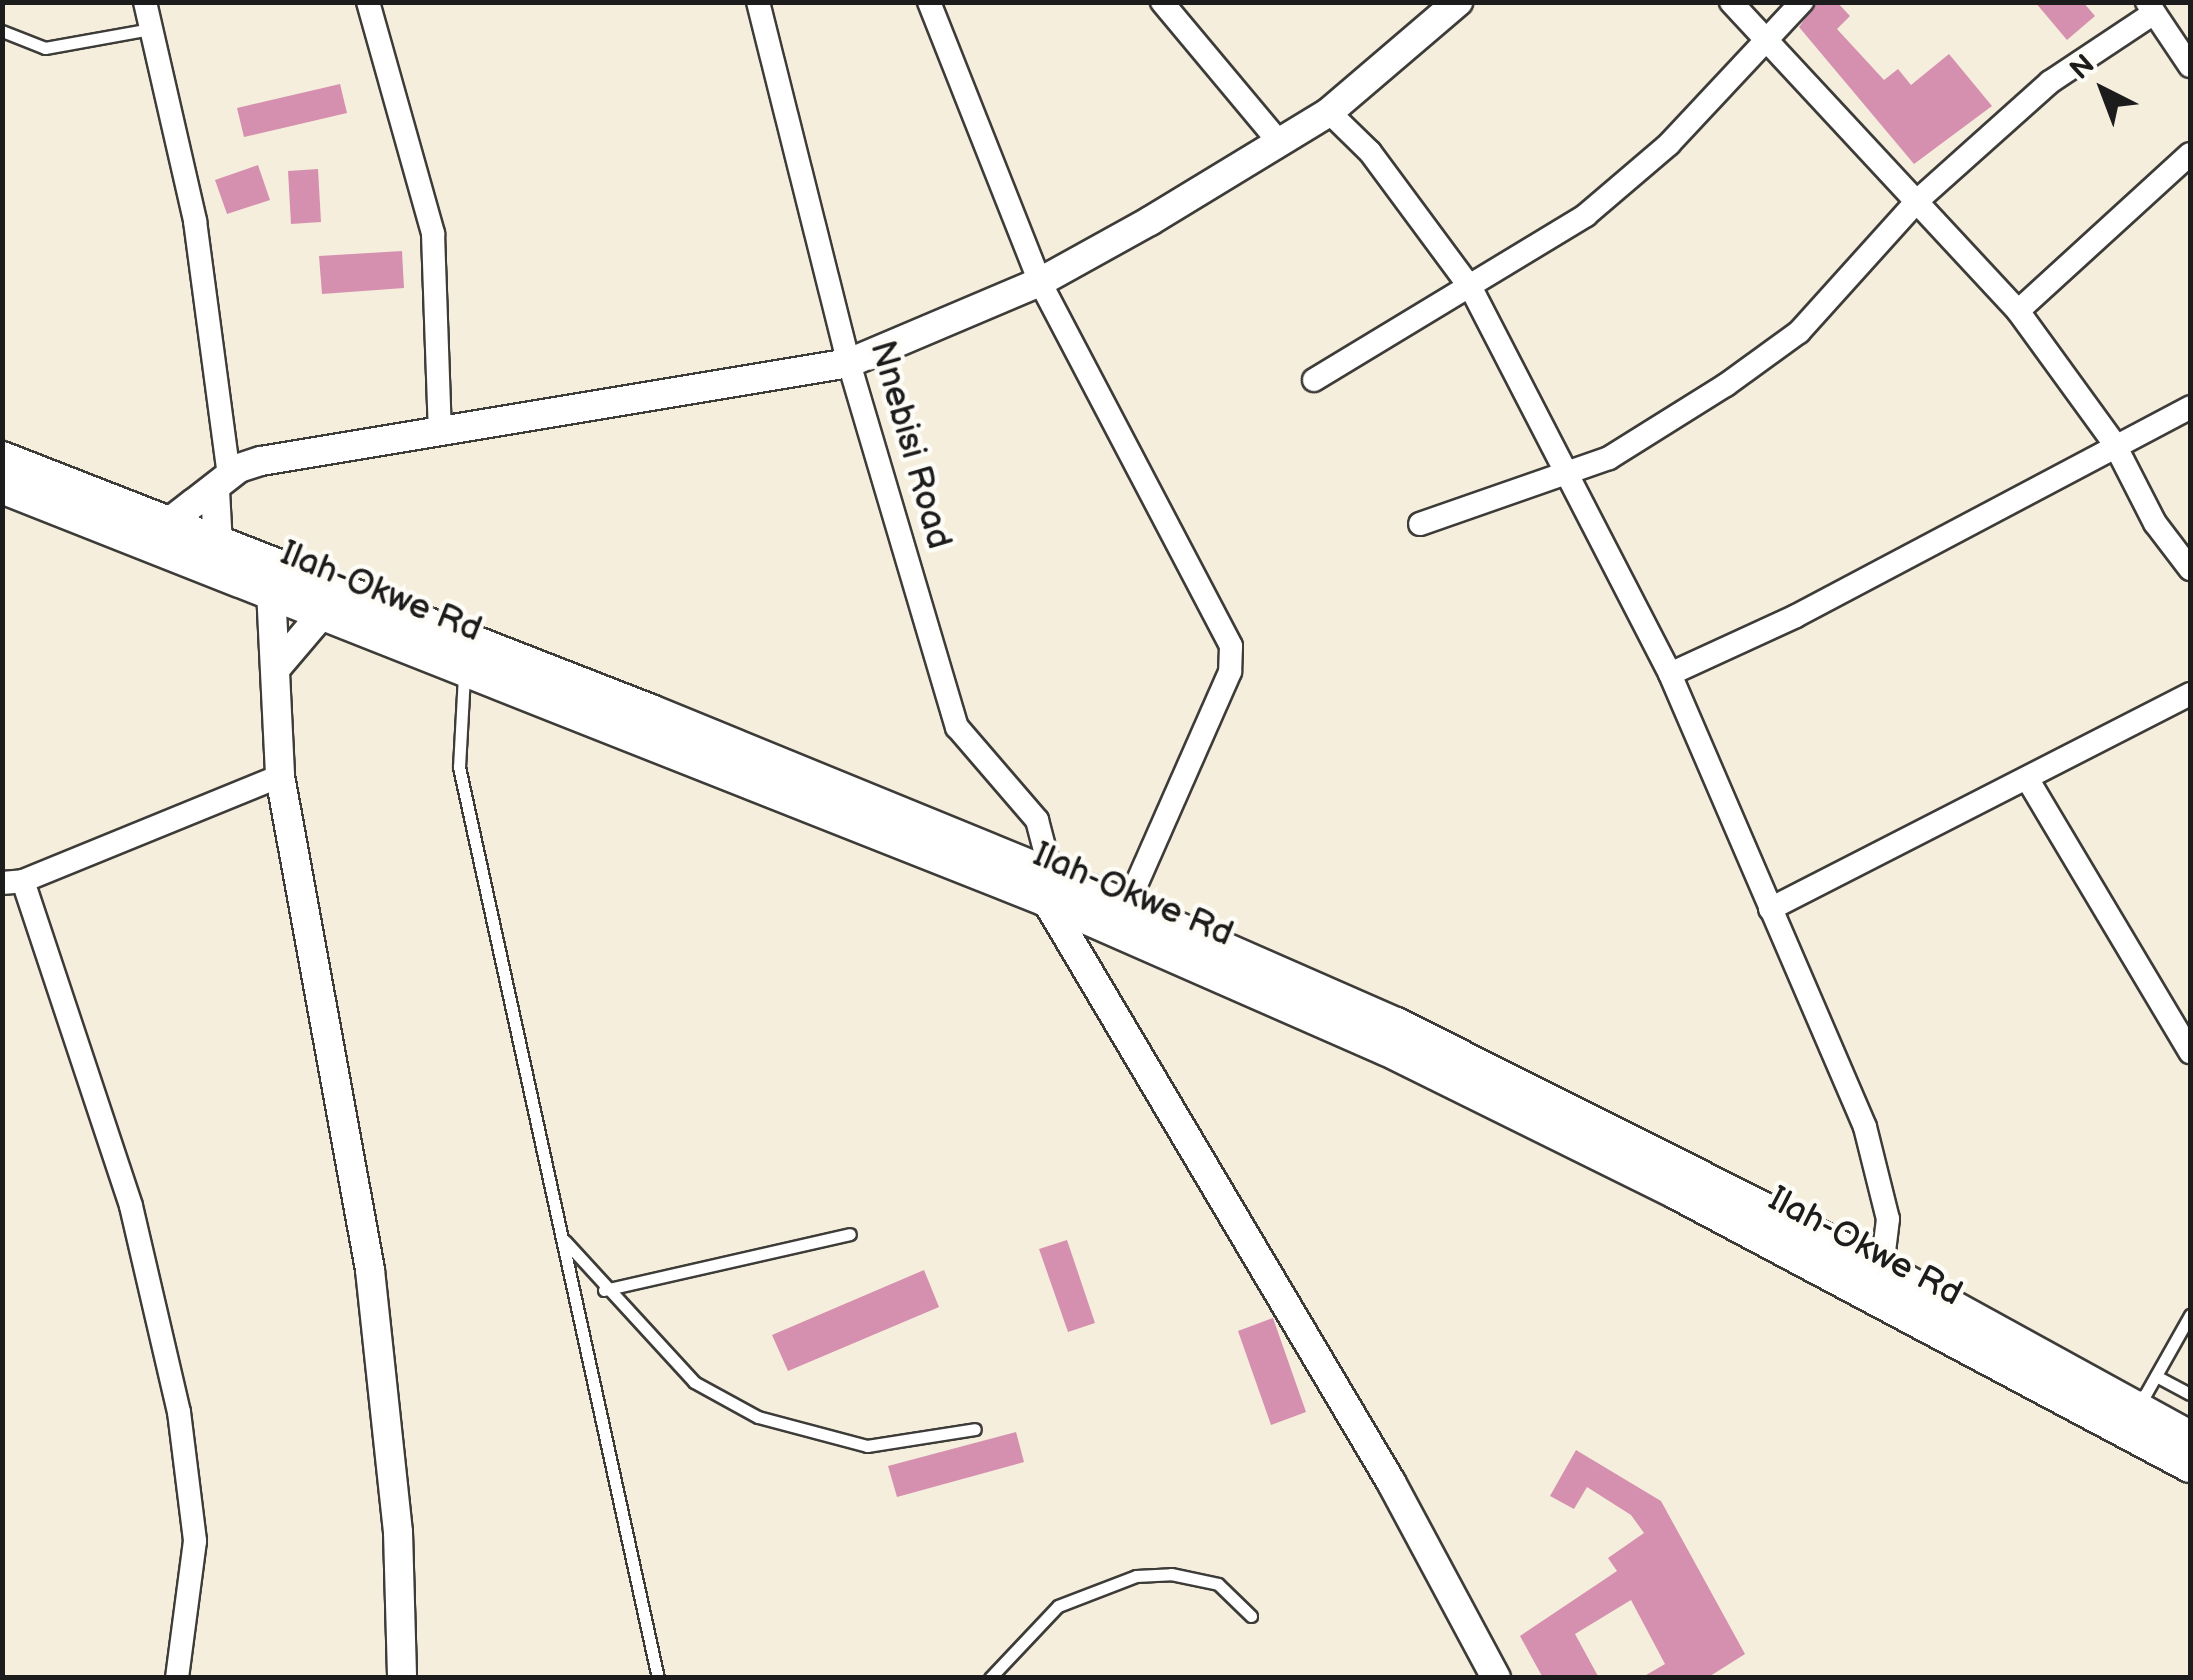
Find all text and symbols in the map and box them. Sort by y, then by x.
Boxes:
north arrow [2053,40,2153,140]
text: N [2064,48,2101,87]
street label: Nnebisi Road [860,336,960,554]
street label: Ilah-Okwe Rd [275,533,487,651]
street label: Ilah-Okwe Rd [1027,834,1239,956]
street label: Ilah-Okwe Rd [1761,1179,1969,1315]

